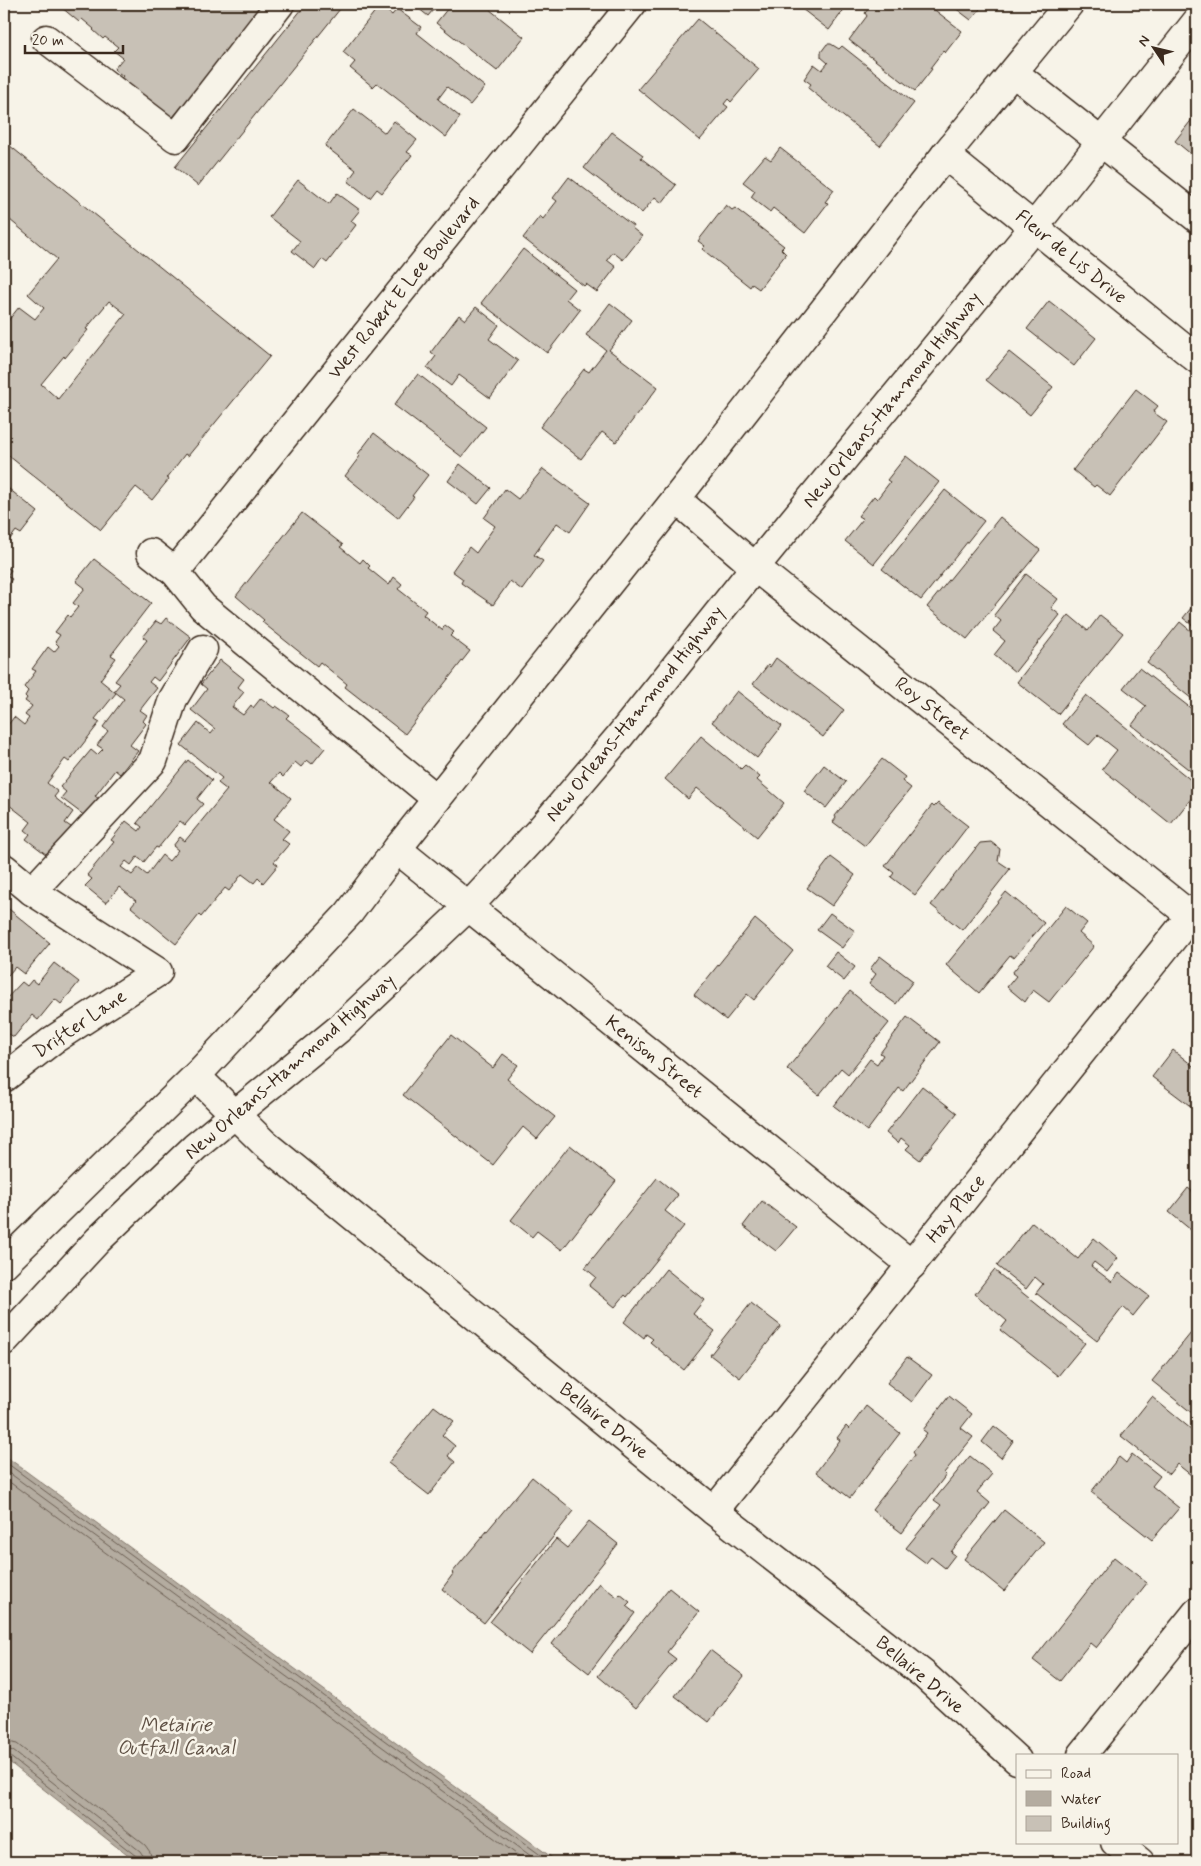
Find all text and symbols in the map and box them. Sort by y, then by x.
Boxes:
scale bar [25,22,122,54]
north arrow [1128,22,1178,72]
text: 20 m [32,31,64,51]
text: N [1134,32,1154,50]
street label: West Robert E Lee Boulevard [323,192,485,384]
street label: Fleur de Lis Drive [1010,204,1132,310]
street label: New Orleans-Hammond Highway [797,287,988,514]
street label: New Orleans-Hammond Highway [540,601,731,828]
street label: Roy Street [889,671,975,747]
street label: New Orleans-Hammond Highway [179,969,401,1166]
street label: Drifter Lane [29,984,131,1064]
street label: Kenison Street [600,1010,708,1104]
street label: Hay Place [921,1170,991,1248]
street label: Bellaire Drive [554,1377,654,1465]
street label: Bellaire Drive [870,1630,970,1720]
water label: Metairie Outfall Canal [117,1712,236,1762]
legend [1016,1754,1178,1844]
text: Road [1061,1764,1091,1784]
text: Water [1061,1790,1101,1810]
text: Building [1061,1814,1111,1835]

